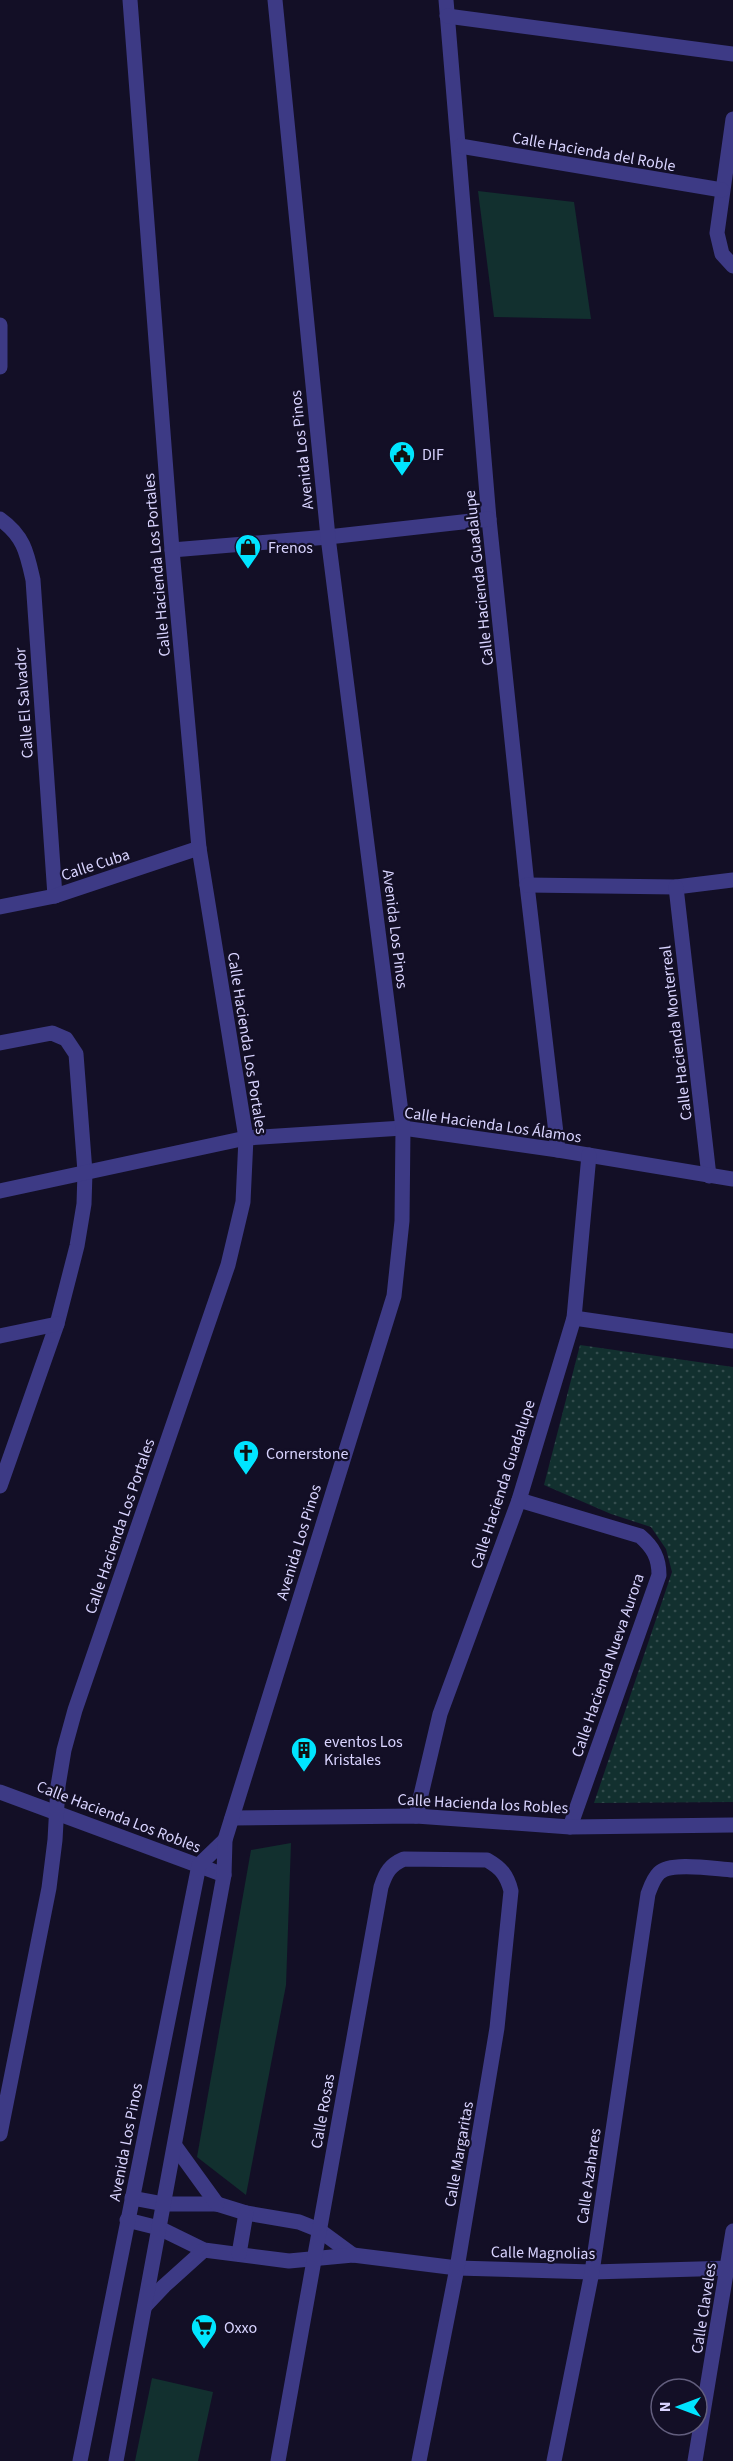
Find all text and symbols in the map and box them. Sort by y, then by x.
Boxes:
street label: Calle Hacienda del Roble [510,127,677,177]
street label: Avenida Los Pinos [285,389,319,511]
public building icon: DIF [387,439,417,477]
place label: DIF [422,444,444,466]
street label: Calle Hacienda Los Portales [138,472,176,657]
street label: Calle Hacienda Guadalupe [459,489,499,667]
shop icon: Frenos [233,532,263,570]
place label: Frenos [268,537,313,559]
street label: Calle El Salvador [9,646,39,759]
street label: Calle Cuba [58,844,132,886]
street label: Avenida Los Pinos [377,868,413,990]
street label: Calle Hacienda Monterreal [654,944,698,1122]
street label: Calle Hacienda Los Portales [222,951,272,1136]
street label: Calle Hacienda Los Álamos [403,1102,583,1148]
street label: Calle Hacienda Guadalupe [465,1397,541,1572]
street label: Calle Hacienda Los Portales [80,1436,160,1617]
church icon: Cornerstone [231,1438,261,1476]
place label: Cornerstone [266,1443,349,1465]
street label: Avenida Los Pinos [271,1481,327,1603]
street label: Calle Hacienda Nueva Aurora [566,1570,650,1760]
place label: eventos Los Kristales [324,1731,403,1771]
building icon: eventos Los Kristales [289,1735,319,1773]
street label: Calle Hacienda Los Robles [33,1775,204,1859]
street label: Calle Hacienda los Robles [397,1789,569,1819]
street label: Calle Rosas [306,2072,340,2150]
street label: Avenida Los Pinos [104,2081,148,2203]
street label: Calle Margaritas [439,2099,479,2209]
street label: Calle Azahares [571,2127,607,2225]
street label: Calle Magnolias [491,2241,596,2265]
street label: Calle Claveles [686,2261,722,2355]
supermarket icon: Oxxo [189,2312,219,2350]
place label: Oxxo [224,2317,257,2339]
north arrow [649,2377,709,2437]
text: N [654,2402,676,2412]

